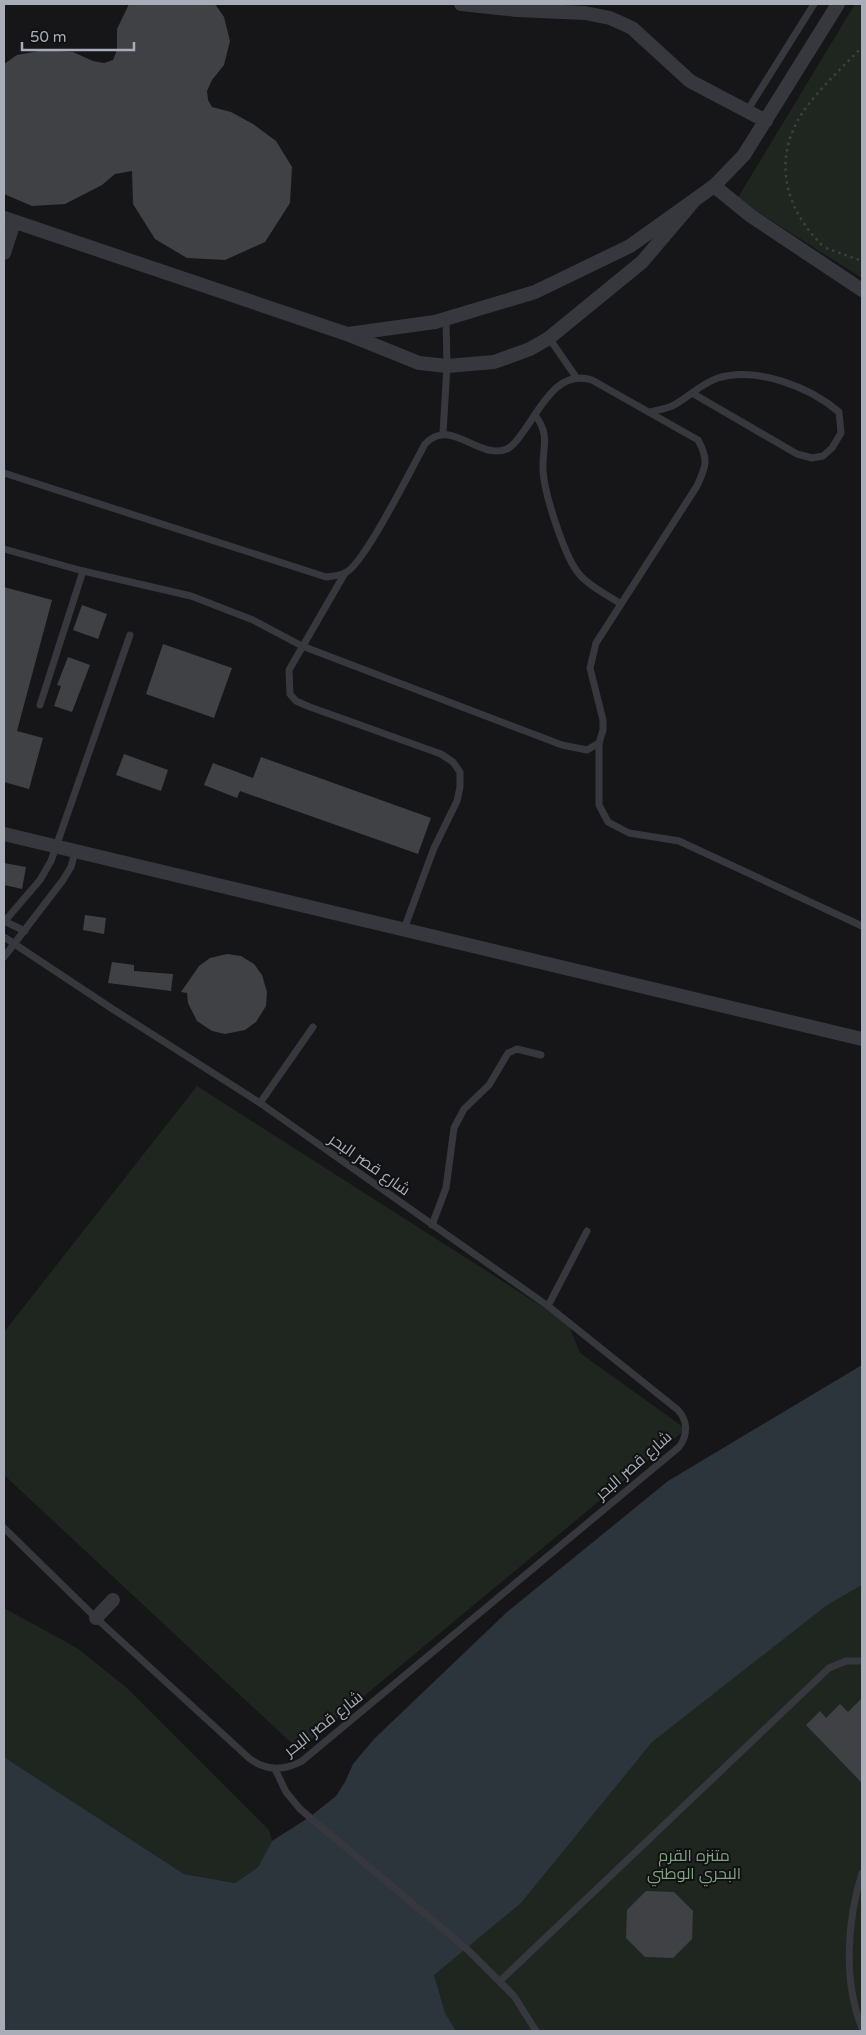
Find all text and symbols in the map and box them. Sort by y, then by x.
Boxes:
scale bar [22,20,135,52]
text: 50 m [30,28,67,46]
street label: شارع قصر البحر [323,1129,414,1201]
street label: شارع قصر البحر [591,1427,677,1506]
street label: شارع قصر البحر [279,1687,368,1762]
park label: متنزه القرم البحري الوطني [647,1846,741,1887]

